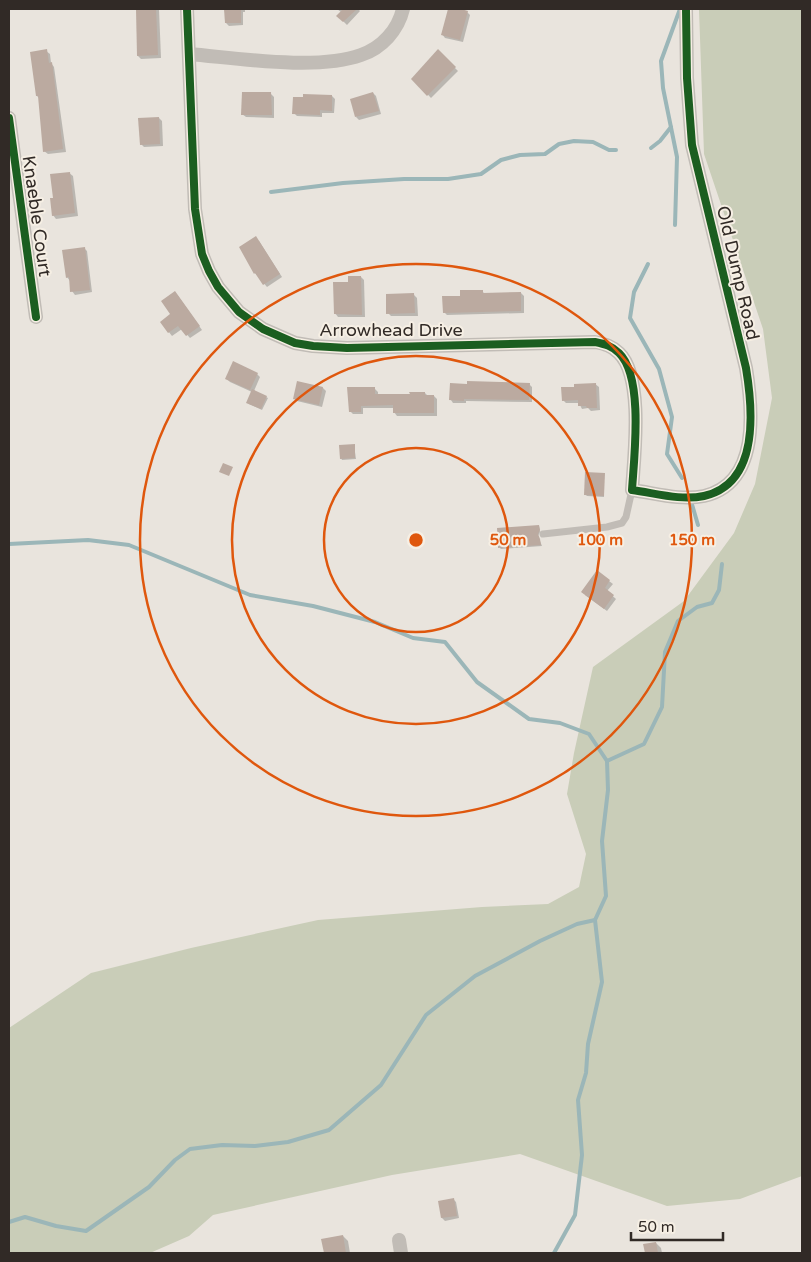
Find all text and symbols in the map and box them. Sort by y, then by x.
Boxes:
street label: Knaeble Court [18,154,56,278]
street label: Old Dump Road [712,204,764,342]
street label: Arrowhead Drive [319,319,463,341]
centre of rings [407,531,425,549]
text: 50 m [490,531,526,549]
text: 100 m [577,531,623,549]
text: 150 m [669,531,715,549]
scale bar [631,1210,724,1242]
text: 50 m [638,1218,675,1236]

